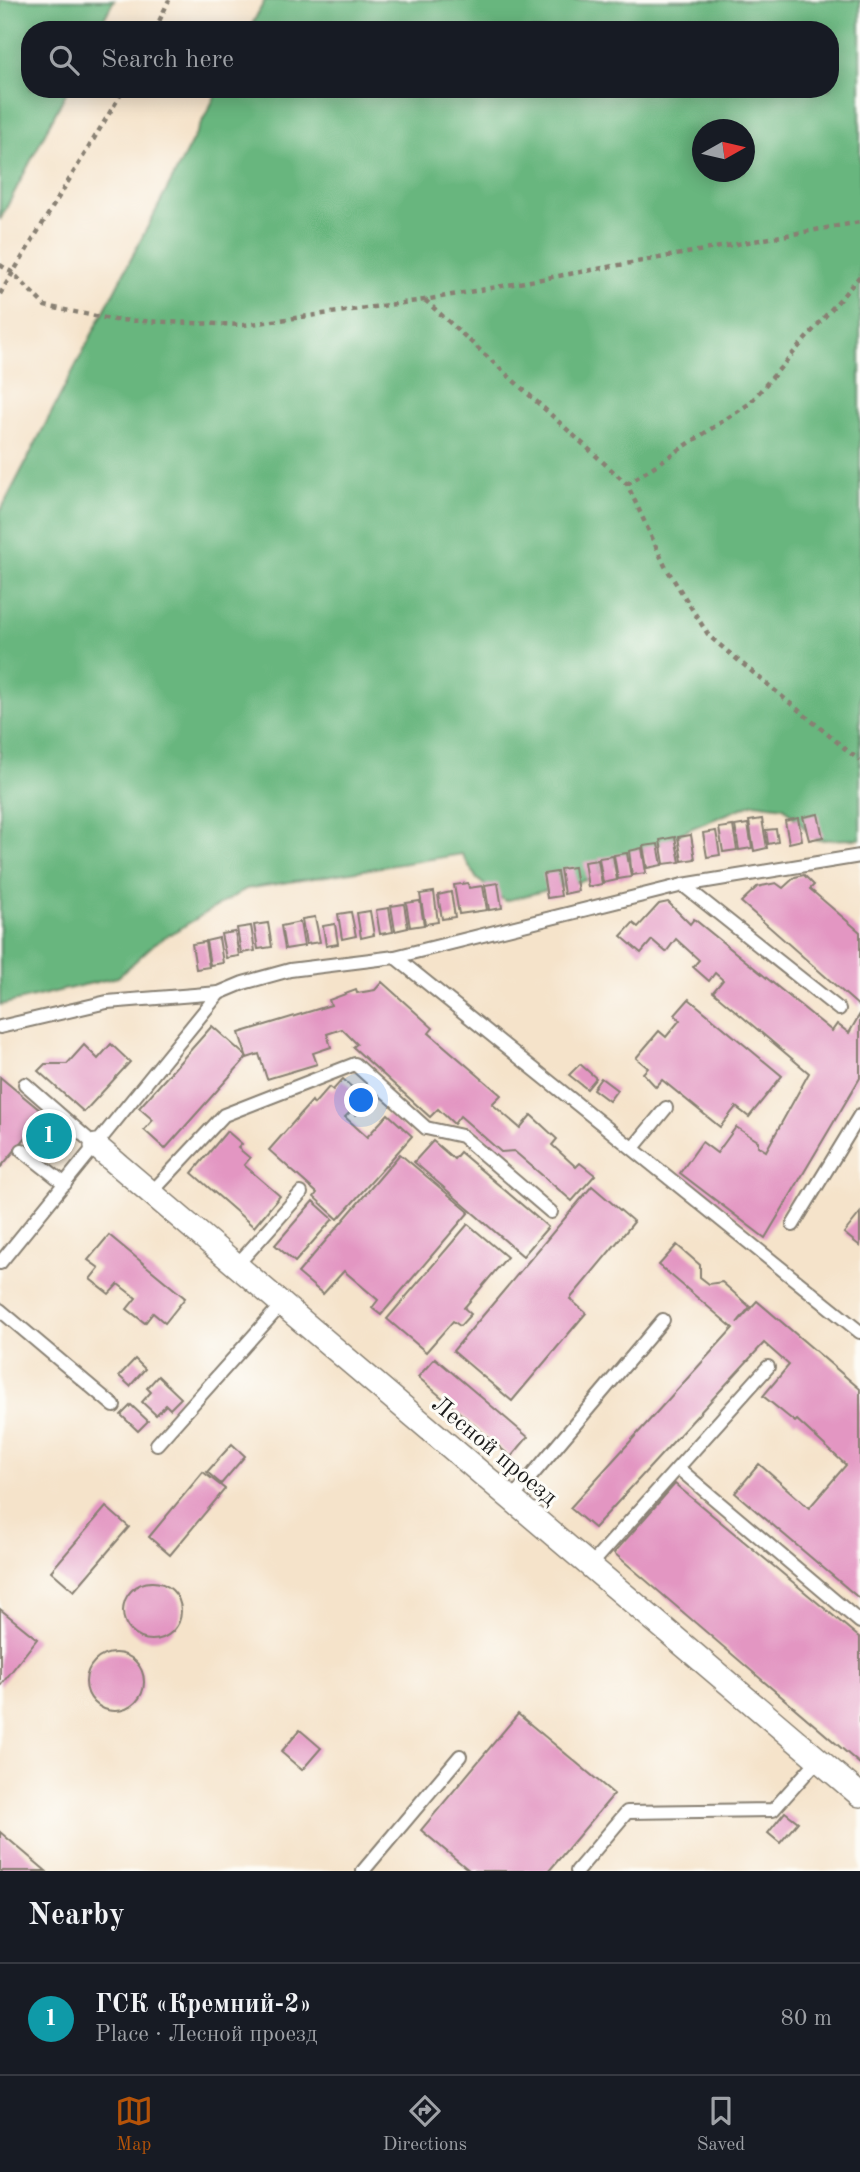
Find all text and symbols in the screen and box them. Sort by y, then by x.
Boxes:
search box [21,21,839,98]
icon: search [45,41,83,79]
text: Search here [101,47,234,73]
north arrow [692,119,755,182]
your location [344,1083,378,1117]
pin: 1 [26,1110,72,1162]
street label: Лесной проезд [426,1392,561,1511]
text: Nearby [28,1901,125,1931]
text: ГСК «Кремний-2» [95,1992,312,2018]
text: 1 [44,2007,58,2030]
text: 80 m [781,2007,832,2030]
text: Place · Лесной проезд [95,2023,317,2046]
tab: Map [115,2092,153,2157]
tab: Directions [383,2092,467,2157]
tab: Saved [697,2092,745,2157]

